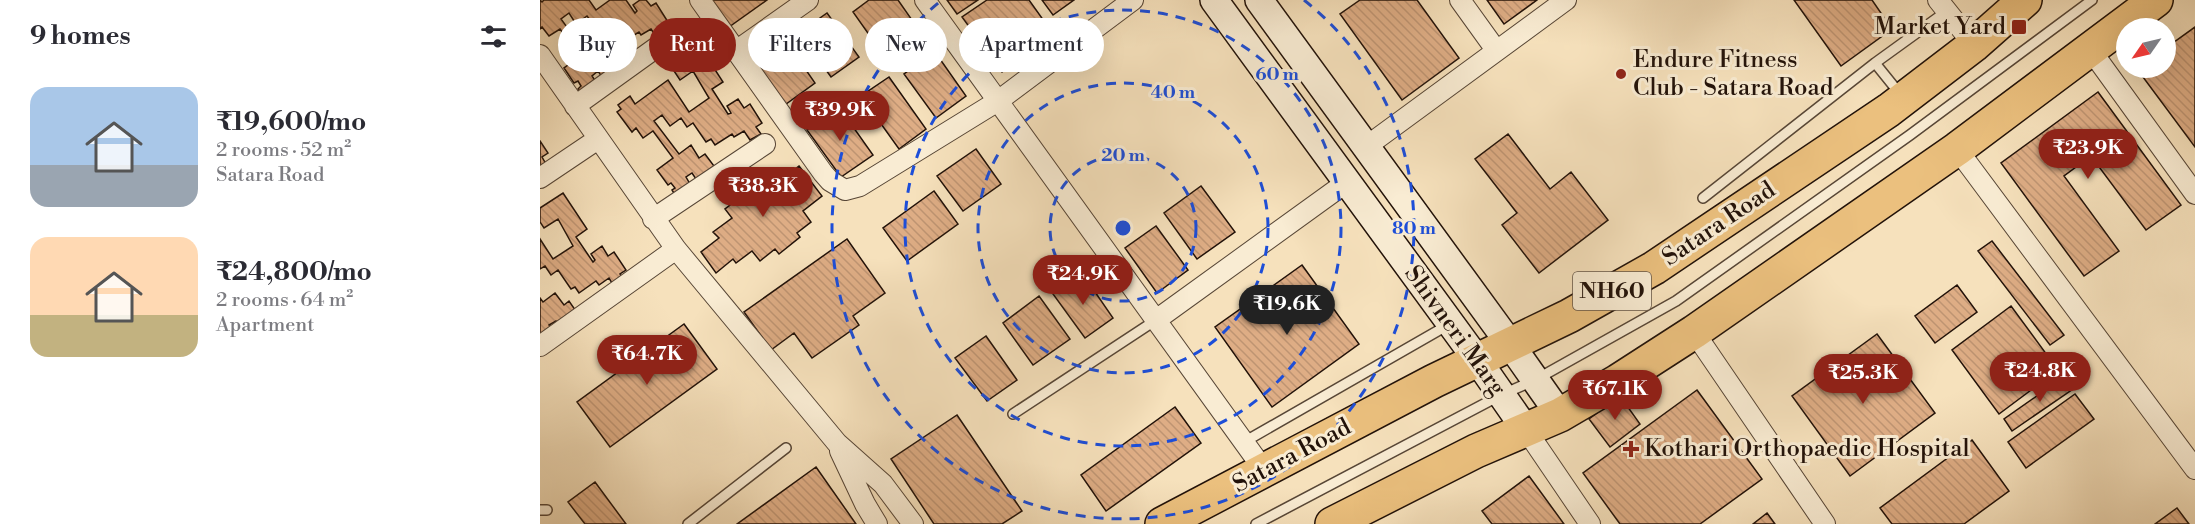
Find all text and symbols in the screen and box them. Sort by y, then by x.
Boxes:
place label: Market Yard [1874,12,2006,42]
chip: Buy [558,18,637,72]
chip: Rent [649,18,736,72]
chip: Filters [748,18,853,72]
chip: New [865,18,947,72]
chip: Apartment [959,18,1104,72]
marker: Market Yard [2010,18,2028,36]
north arrow [2116,18,2176,78]
map controls [2116,18,2176,78]
text: 9 homes [30,20,131,52]
icon: filters [477,20,510,53]
place label: Endure Fitness Club - Satara Road [1633,45,1834,103]
text: 60 m [1255,63,1299,86]
marker: Endure Fitness Club - Satara Road [1614,67,1628,81]
text: 40 m [1151,81,1196,104]
pin: ₹39.9K [791,91,889,142]
text: ₹39.9K [804,98,876,123]
text: ₹19,600/mo [216,106,366,138]
icon: home [78,111,150,183]
pin: ₹23.9K [2039,129,2137,180]
text: ₹23.9K [2053,136,2123,161]
text: 2 rooms · 52 m² [216,138,351,163]
text: 20 m [1101,144,1145,167]
text: Satara Road [216,163,324,188]
pin: ₹38.3K [714,167,812,218]
text: ₹38.3K [728,174,798,199]
street label: Satara Road [1657,175,1782,273]
text: 80 m [1392,217,1437,240]
centre of rings [1113,218,1133,238]
pin: ₹24.9K [1034,255,1132,306]
text: ₹24,800/mo [216,256,372,288]
street label: Shivneri Marg [1398,260,1513,403]
icon: home [78,261,150,333]
text: ₹24.9K [1047,262,1119,287]
road number: NH60 [1573,272,1651,310]
pin: ₹19.6K [1238,285,1336,336]
text: 2 rooms · 64 m² [216,288,353,313]
text: ₹19.6K [1253,292,1321,317]
text: Apartment [216,313,314,338]
pin: ₹64.7K [598,335,696,386]
text: ₹64.7K [611,342,683,367]
pin: ₹24.8K [1991,352,2089,403]
pin: ₹25.3K [1814,354,1912,405]
text: ₹24.8K [2004,359,2076,384]
text: ₹25.3K [1828,361,1898,386]
pin: ₹67.1K [1566,370,1664,421]
text: ₹67.1K [1582,377,1648,402]
street label: Satara Road [1228,412,1357,500]
place label: Kothari Orthopaedic Hospital [1644,434,1970,464]
marker: Kothari Orthopaedic Hospital [1622,440,1640,458]

